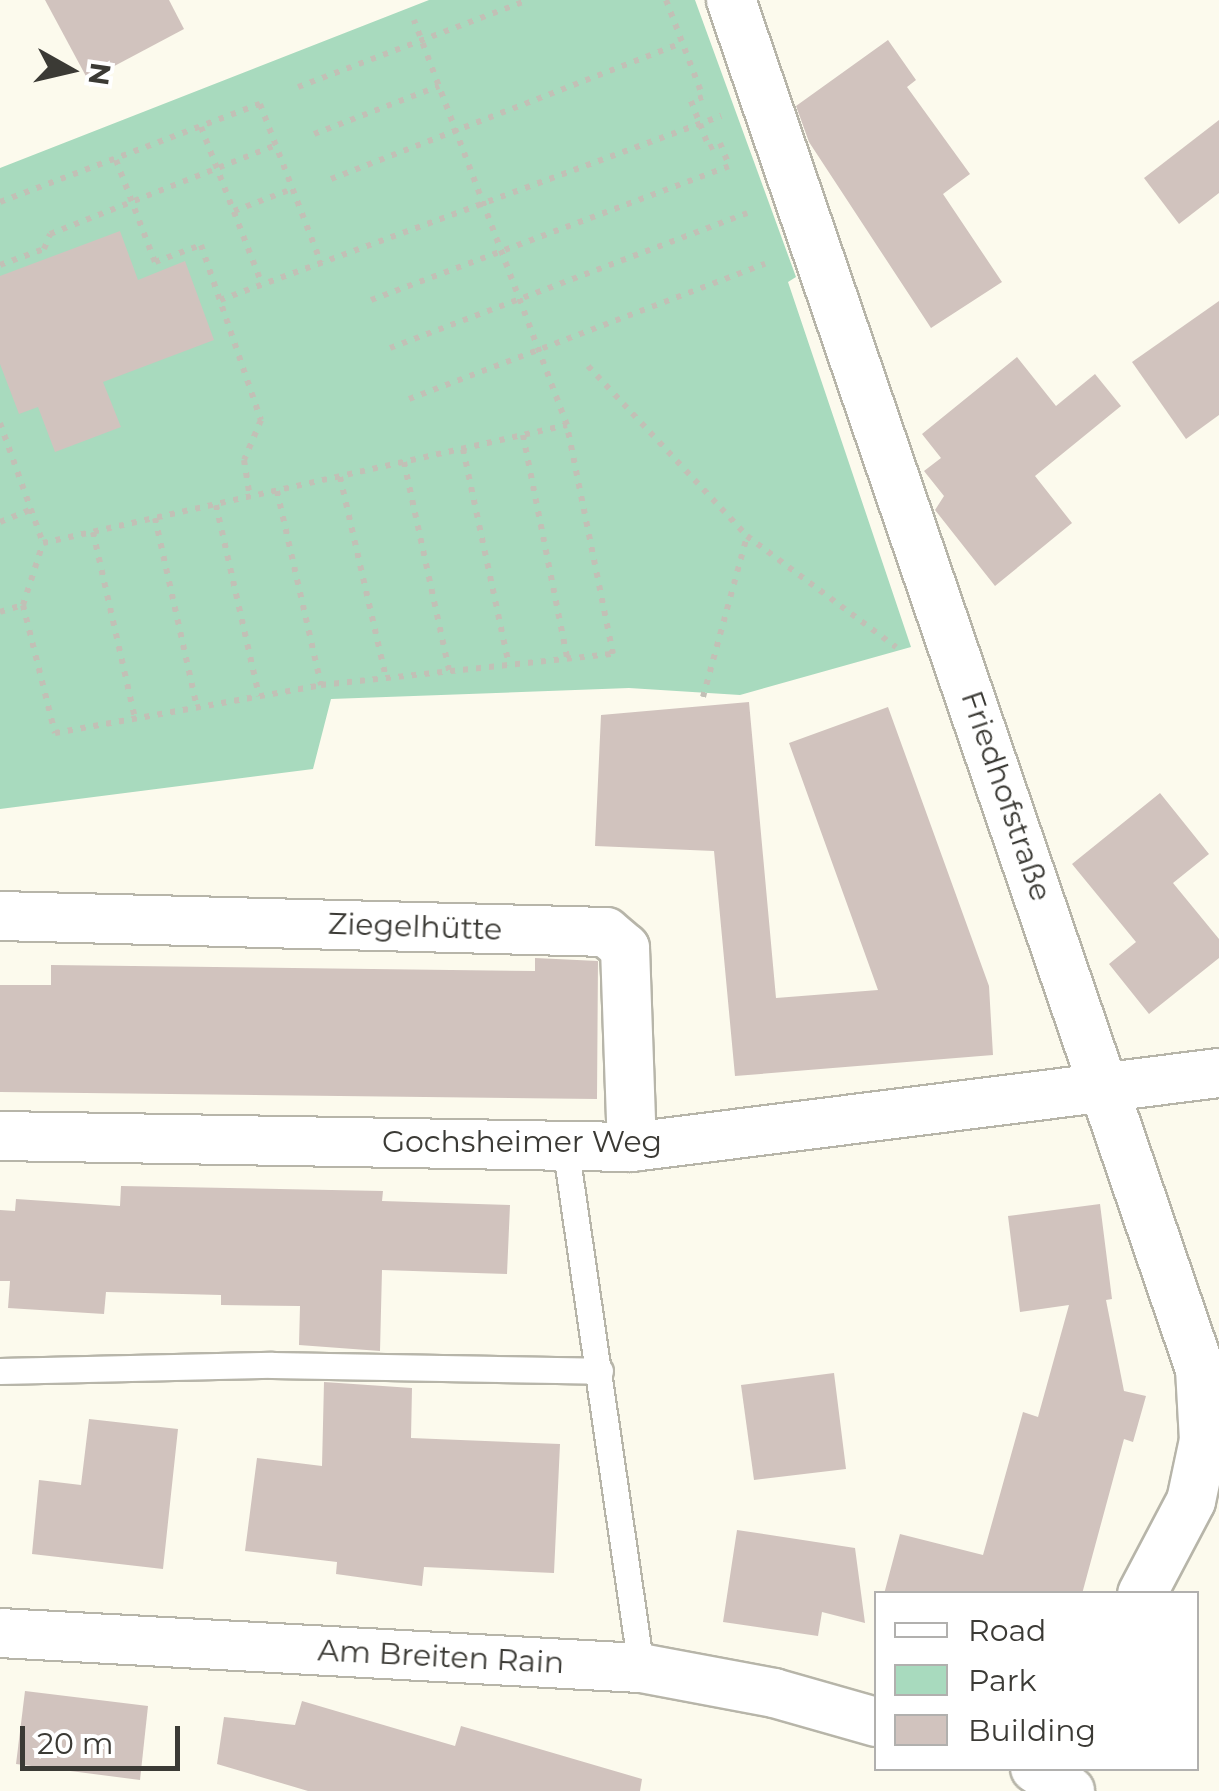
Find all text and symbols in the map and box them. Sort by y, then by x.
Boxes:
north arrow [20,20,120,120]
text: N [81,61,118,88]
street label: Friedhofstraße [953,686,1059,906]
street label: Ziegelhütte [327,906,503,948]
street label: Gochsheimer Weg [382,1124,662,1160]
legend [874,1591,1199,1771]
text: Road [968,1612,1046,1649]
street label: Am Breiten Rain [317,1633,565,1681]
text: Park [968,1662,1037,1699]
scale bar [25,1706,185,1768]
text: Building [968,1712,1096,1749]
text: 20 m [37,1725,114,1762]

